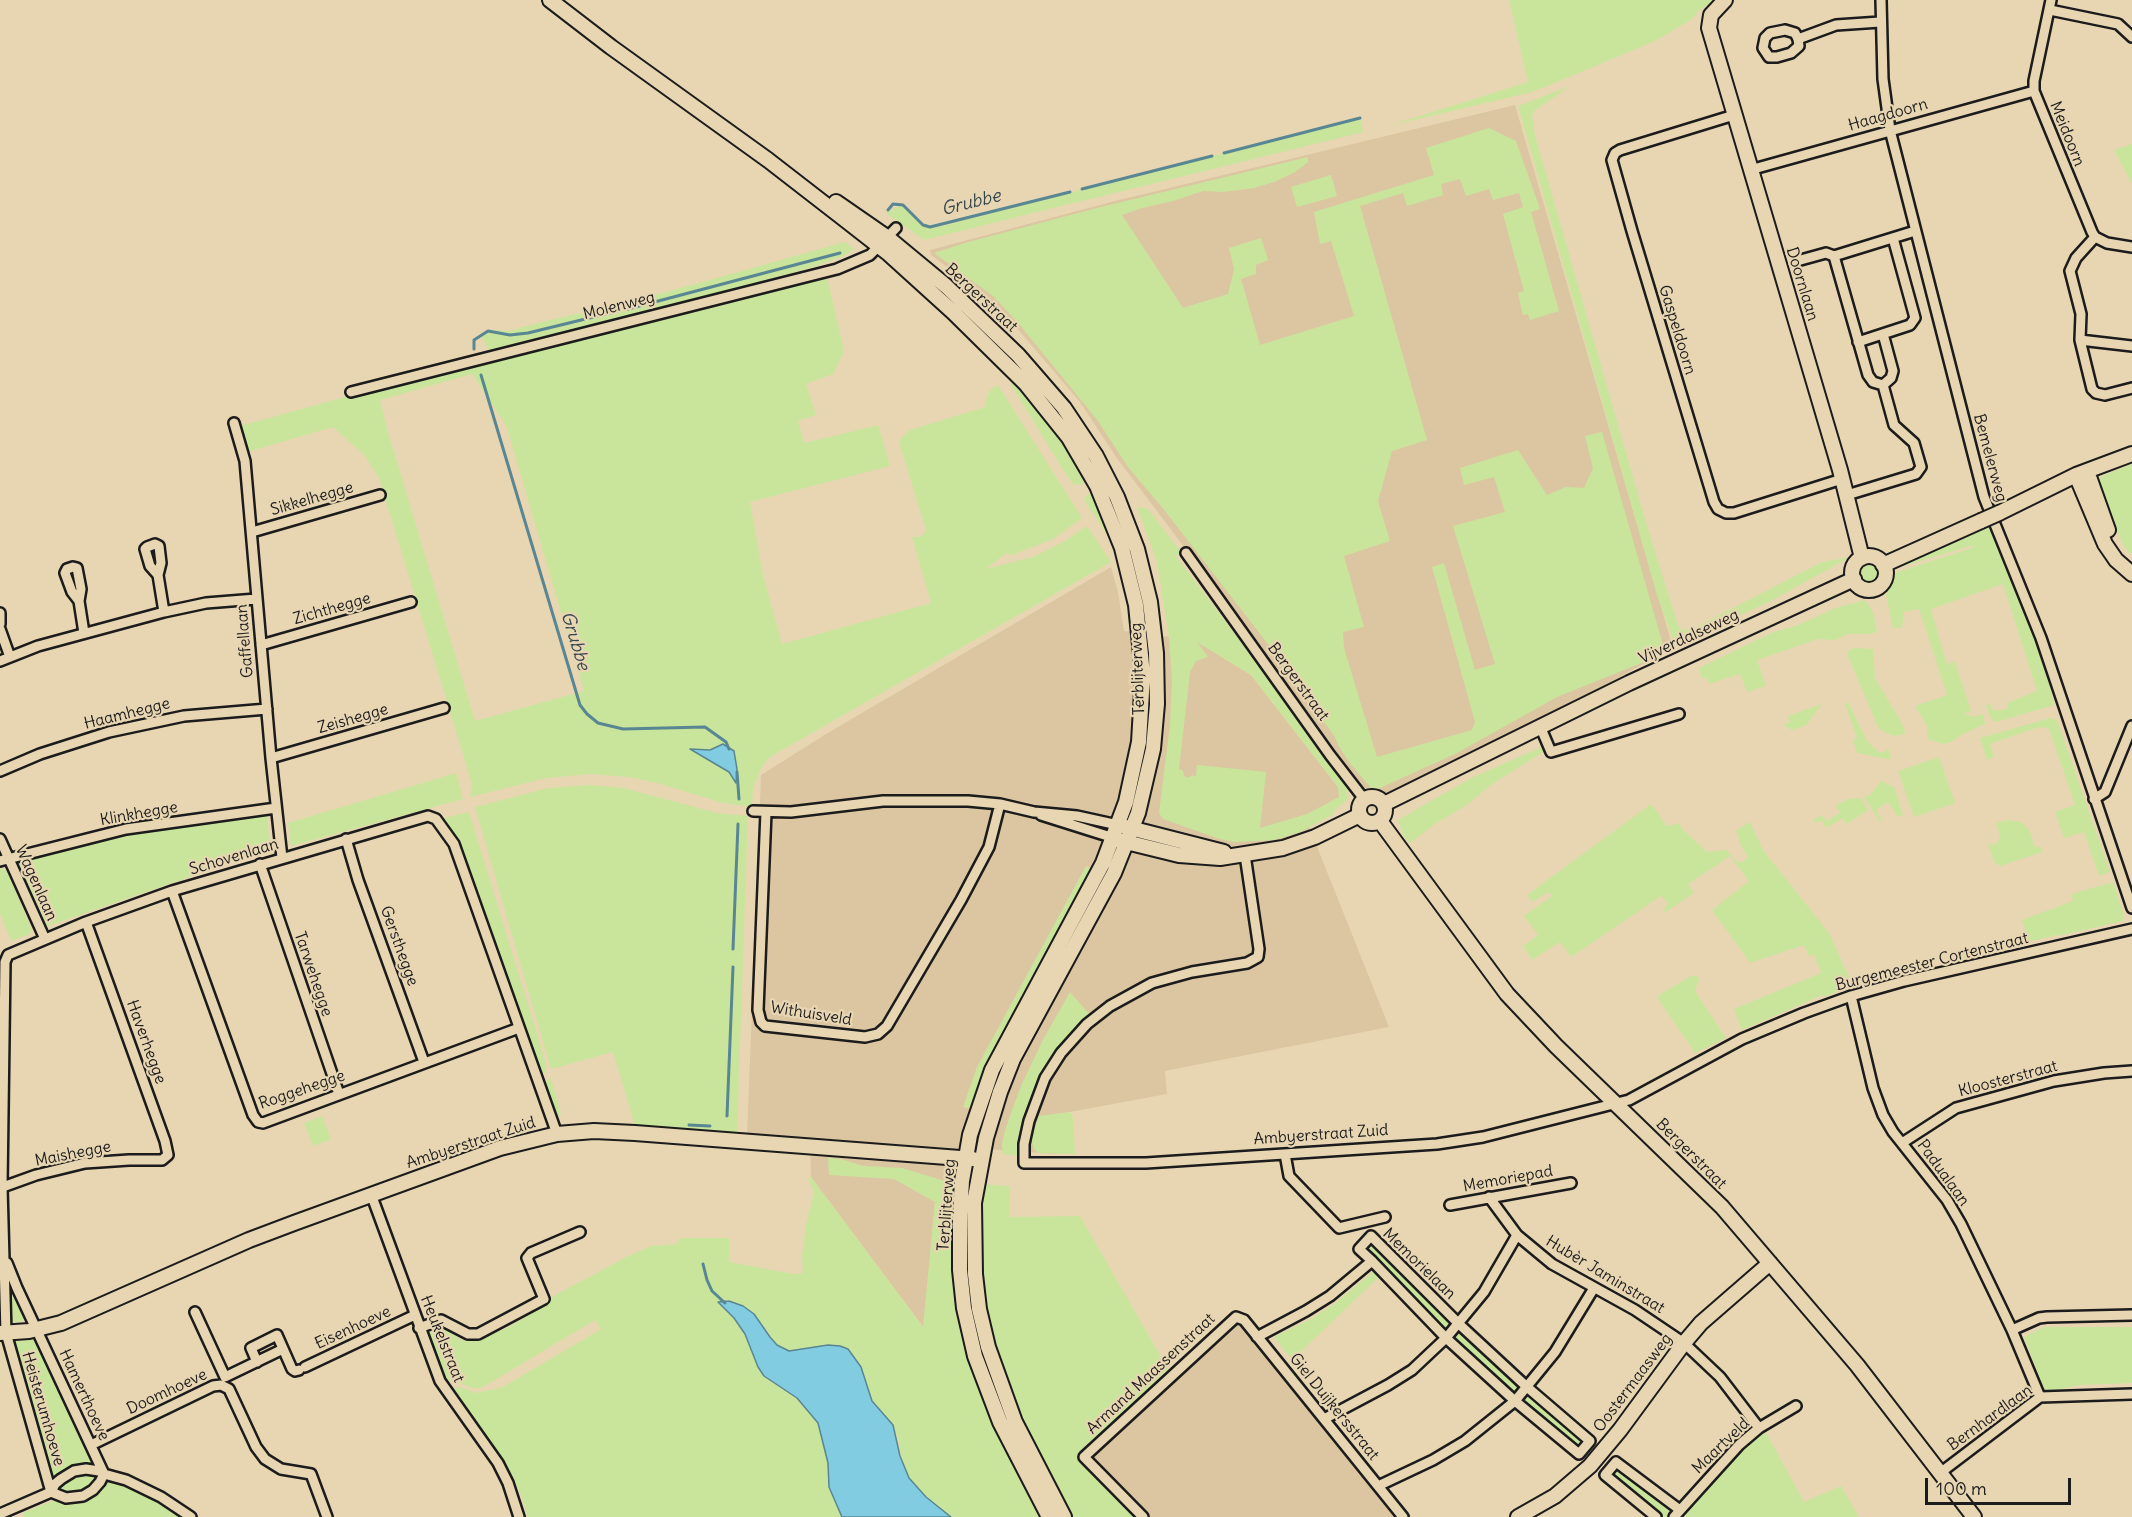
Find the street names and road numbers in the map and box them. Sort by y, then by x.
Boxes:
street label: Haagdoorn [1846,95,1930,135]
street label: Meidoorn [2045,99,2089,169]
street label: Doornlaan [1782,245,1822,323]
street label: Bergerstraat [941,260,1021,336]
street label: Gaspeldoorn [1654,283,1700,377]
street label: Molenweg [581,288,657,324]
street label: Bemelerweg [1969,412,2011,504]
street label: Sikkelhegge [268,478,356,520]
street label: Zichthegge [291,589,373,629]
street label: Gaffellaan [232,603,258,679]
street label: Vijverdalseweg [1636,605,1742,669]
street label: Terblijterweg [1127,622,1149,716]
street label: Bergerstraat [1263,639,1333,725]
street label: Haamhegge [82,694,172,734]
street label: Zeishegge [316,700,390,738]
street label: Klinkhegge [99,798,179,830]
street label: Schovenlaan [187,834,281,880]
street label: Wagenlaan [11,842,61,924]
street label: Gersthegge [376,903,422,989]
street label: Tarwehegge [290,929,336,1019]
street label: Burgemeester Cortenstraat [1834,929,2030,995]
street label: Haverhegge [122,997,170,1087]
street label: Withuisveld [769,998,853,1030]
street label: Kloosterstraat [1956,1057,2060,1101]
street label: Roggehegge [256,1066,348,1114]
street label: Ambyerstraat Zuid [404,1113,538,1173]
street label: Bergerstraat [1652,1115,1730,1193]
street label: Ambyerstraat Zuid [1253,1121,1389,1149]
street label: Padualaan [1913,1136,1973,1210]
street label: Maishegge [33,1137,113,1171]
street label: Terblijterweg [934,1158,960,1252]
street label: Memoriepad [1462,1162,1554,1196]
street label: Memorielaan [1378,1224,1460,1304]
street label: Hubèr Jaminstraat [1542,1232,1668,1318]
street label: Heukelstraat [416,1293,468,1385]
street label: Eisenhoeve [312,1302,394,1354]
street label: Armand Maassenstraat [1083,1309,1219,1439]
street label: Oostermaasweg [1590,1330,1676,1436]
street label: Hamerthoeve [54,1346,114,1444]
street label: Heisterumhoeve [18,1350,68,1468]
street label: Giel Duijkersstraat [1285,1350,1383,1464]
street label: Doomhoeve [124,1365,210,1419]
street label: Bernhardlaan [1944,1381,2036,1455]
street label: Maartveld [1688,1414,1754,1478]

